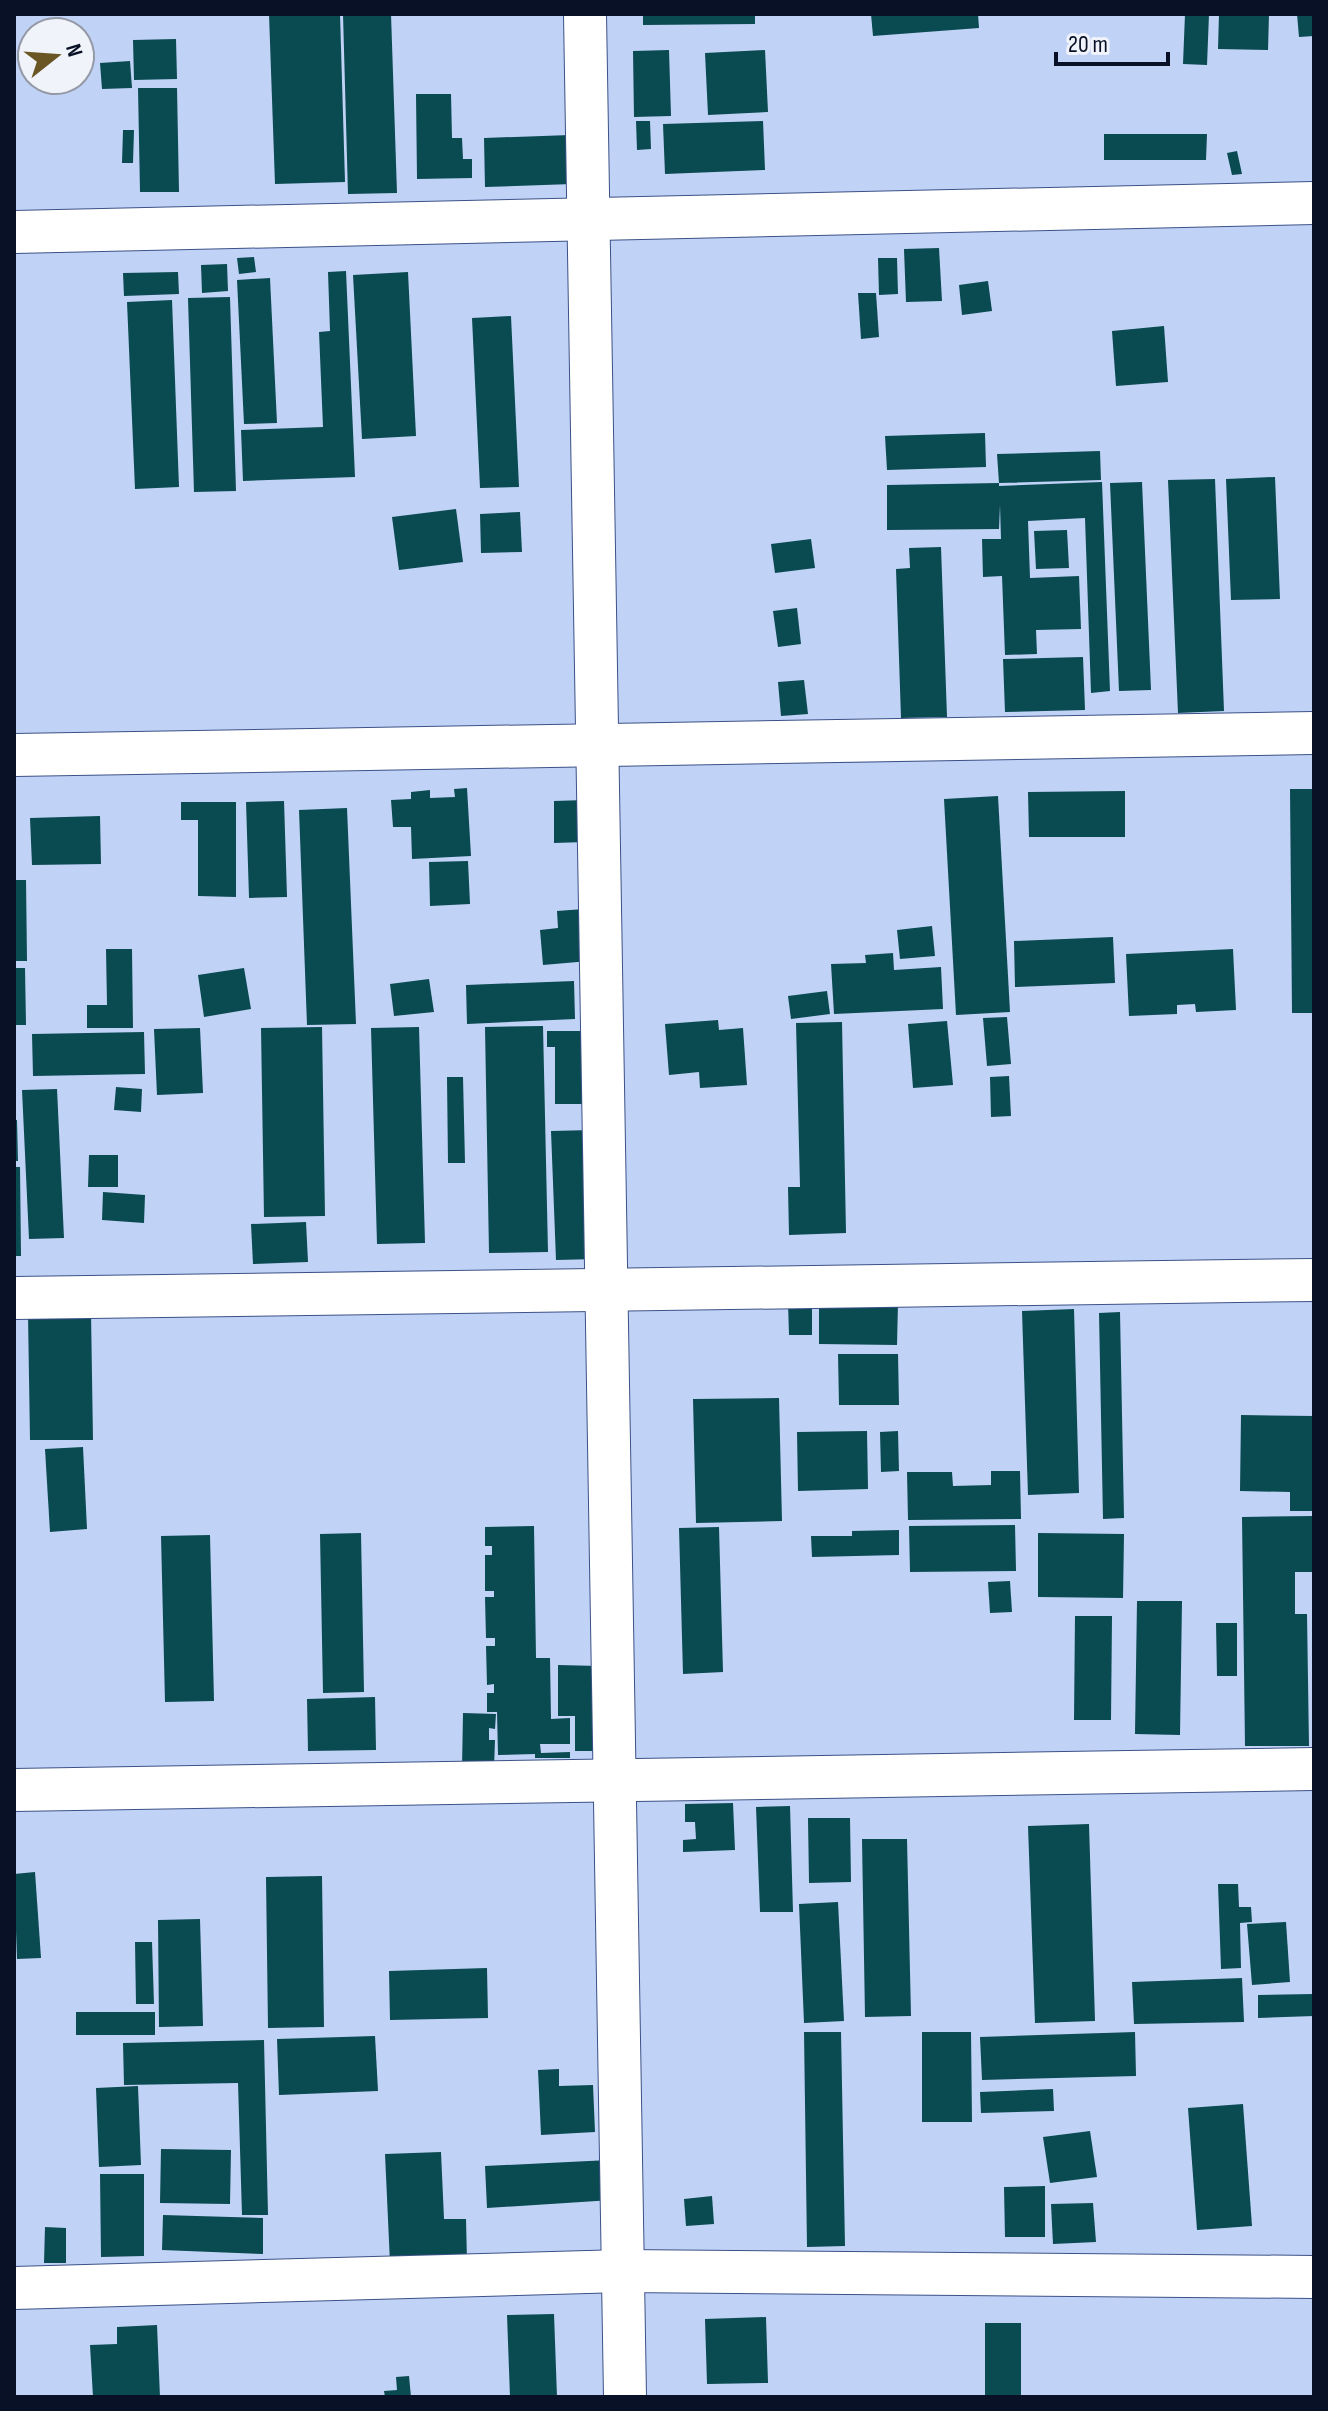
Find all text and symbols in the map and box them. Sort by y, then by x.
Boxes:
north arrow [16,16,96,96]
scale bar [1056,16,1168,66]
text: 20 m [1068,30,1108,59]
text: N [59,41,88,60]

